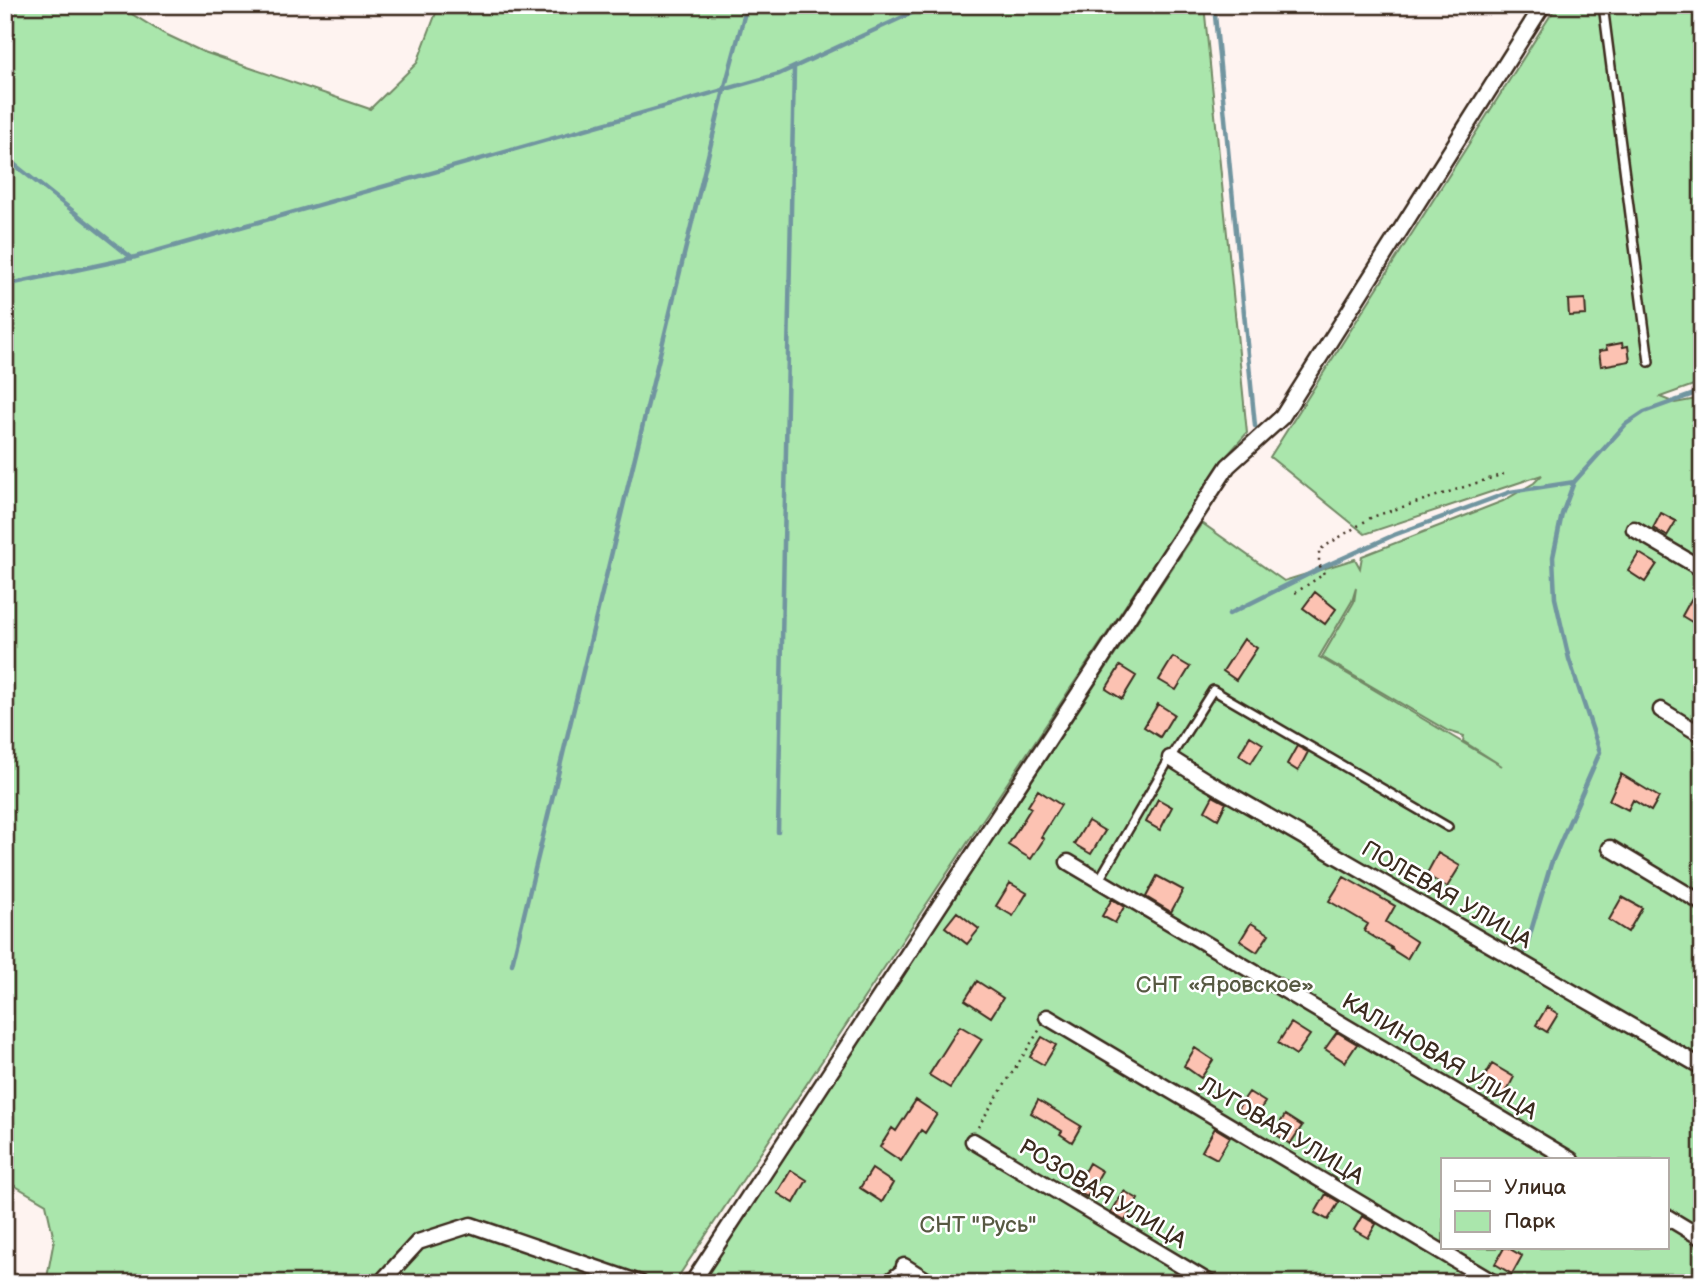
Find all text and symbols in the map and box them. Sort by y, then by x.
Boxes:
street label: ПОЛЕВАЯ УЛИЦА [1356,835,1537,955]
park label: СНТ «Яровское» [1136,971,1314,999]
street label: КАЛИНОВАЯ УЛИЦА [1337,987,1542,1126]
street label: ЛУГОВАЯ УЛИЦА [1193,1070,1369,1191]
street label: РОЗОВАЯ УЛИЦА [1014,1133,1191,1255]
legend [1441,1158,1668,1250]
text: Улица [1504,1175,1567,1200]
text: Парк [1504,1209,1555,1234]
park label: СНТ "Русь" [919,1211,1037,1239]

